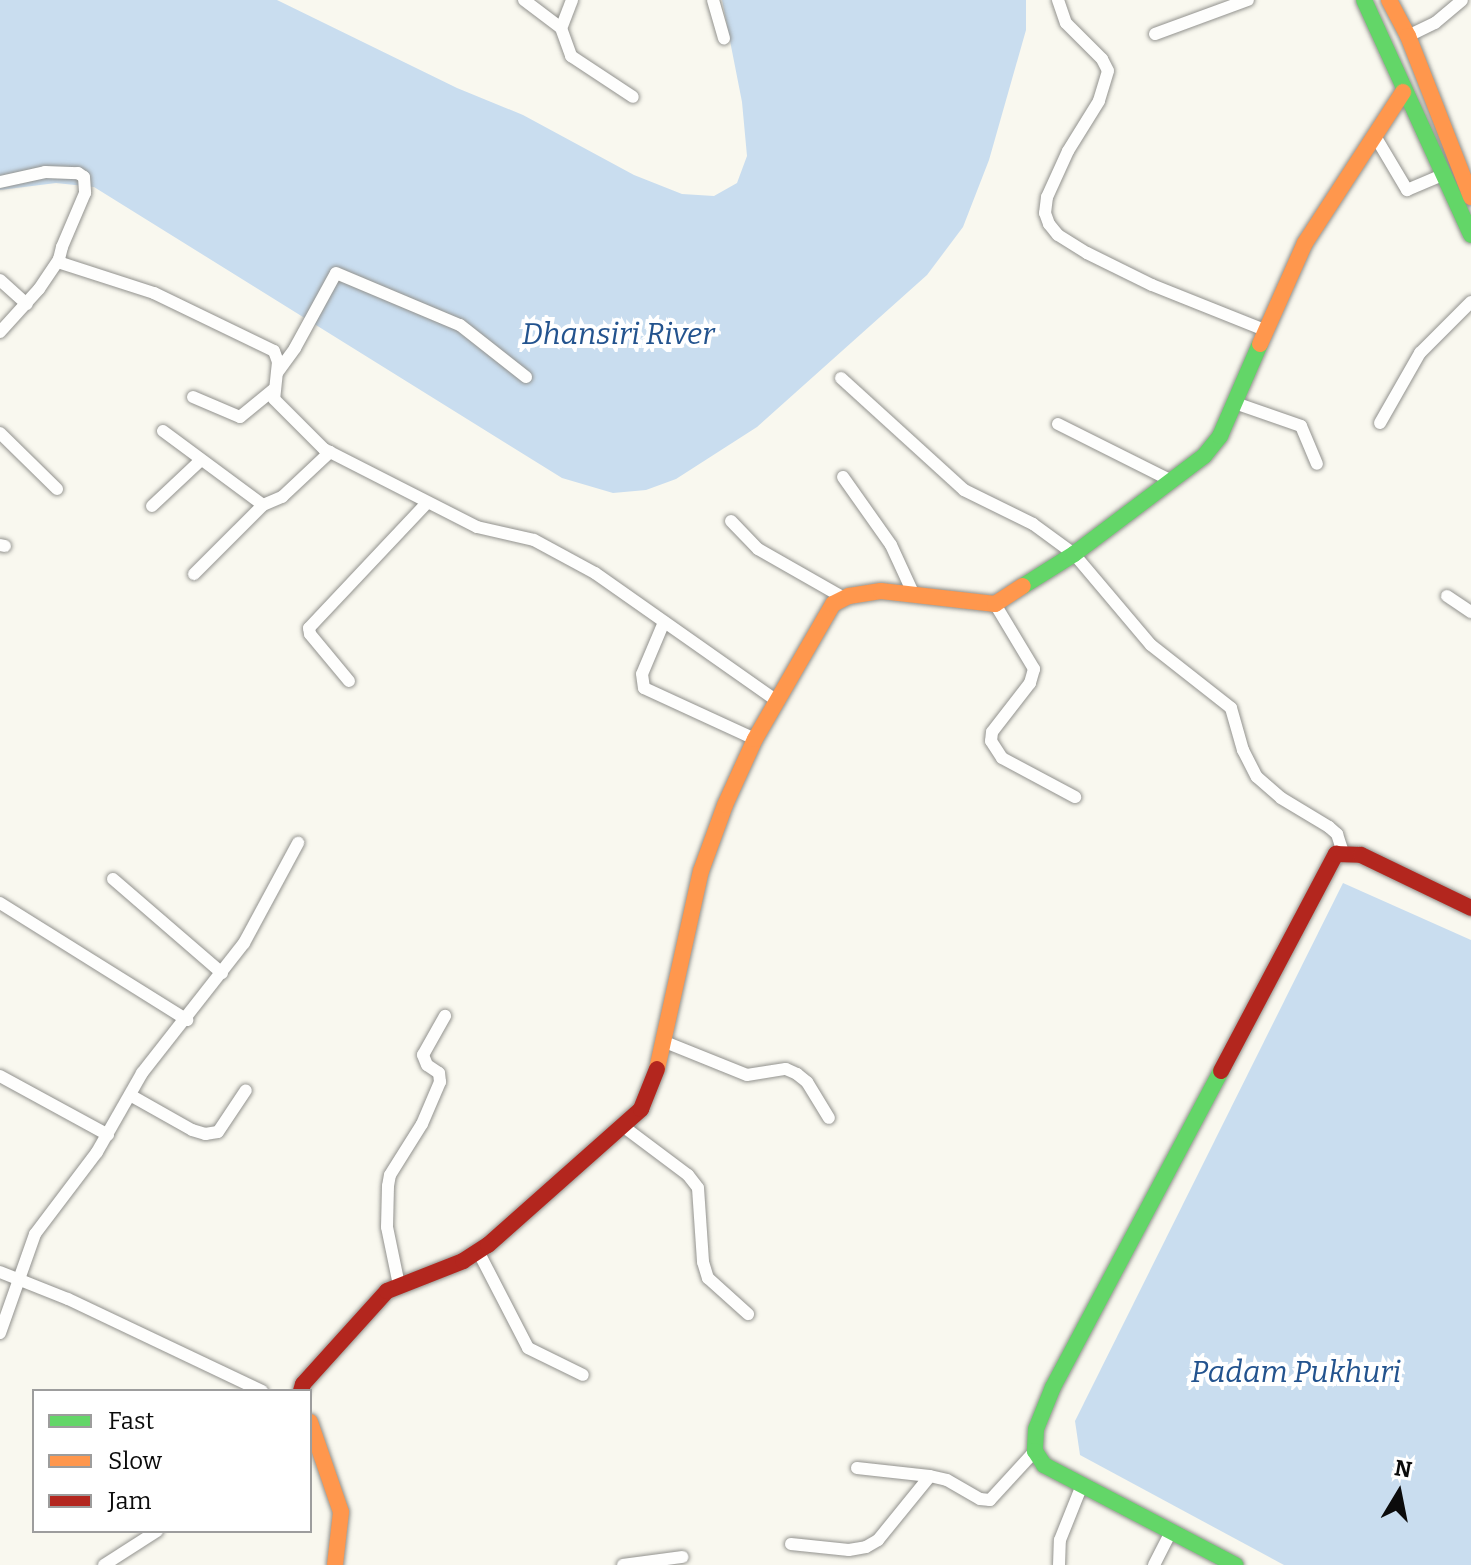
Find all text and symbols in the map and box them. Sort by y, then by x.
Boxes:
water label: Dhansiri River [522,316,714,352]
water label: Padam Pukhuri [1191,1354,1401,1390]
legend [32,1389,312,1533]
text: Fast [108,1407,154,1435]
text: Slow [108,1447,162,1475]
north arrow [1359,1453,1439,1533]
text: N [1393,1454,1414,1484]
text: Jam [108,1487,151,1515]

